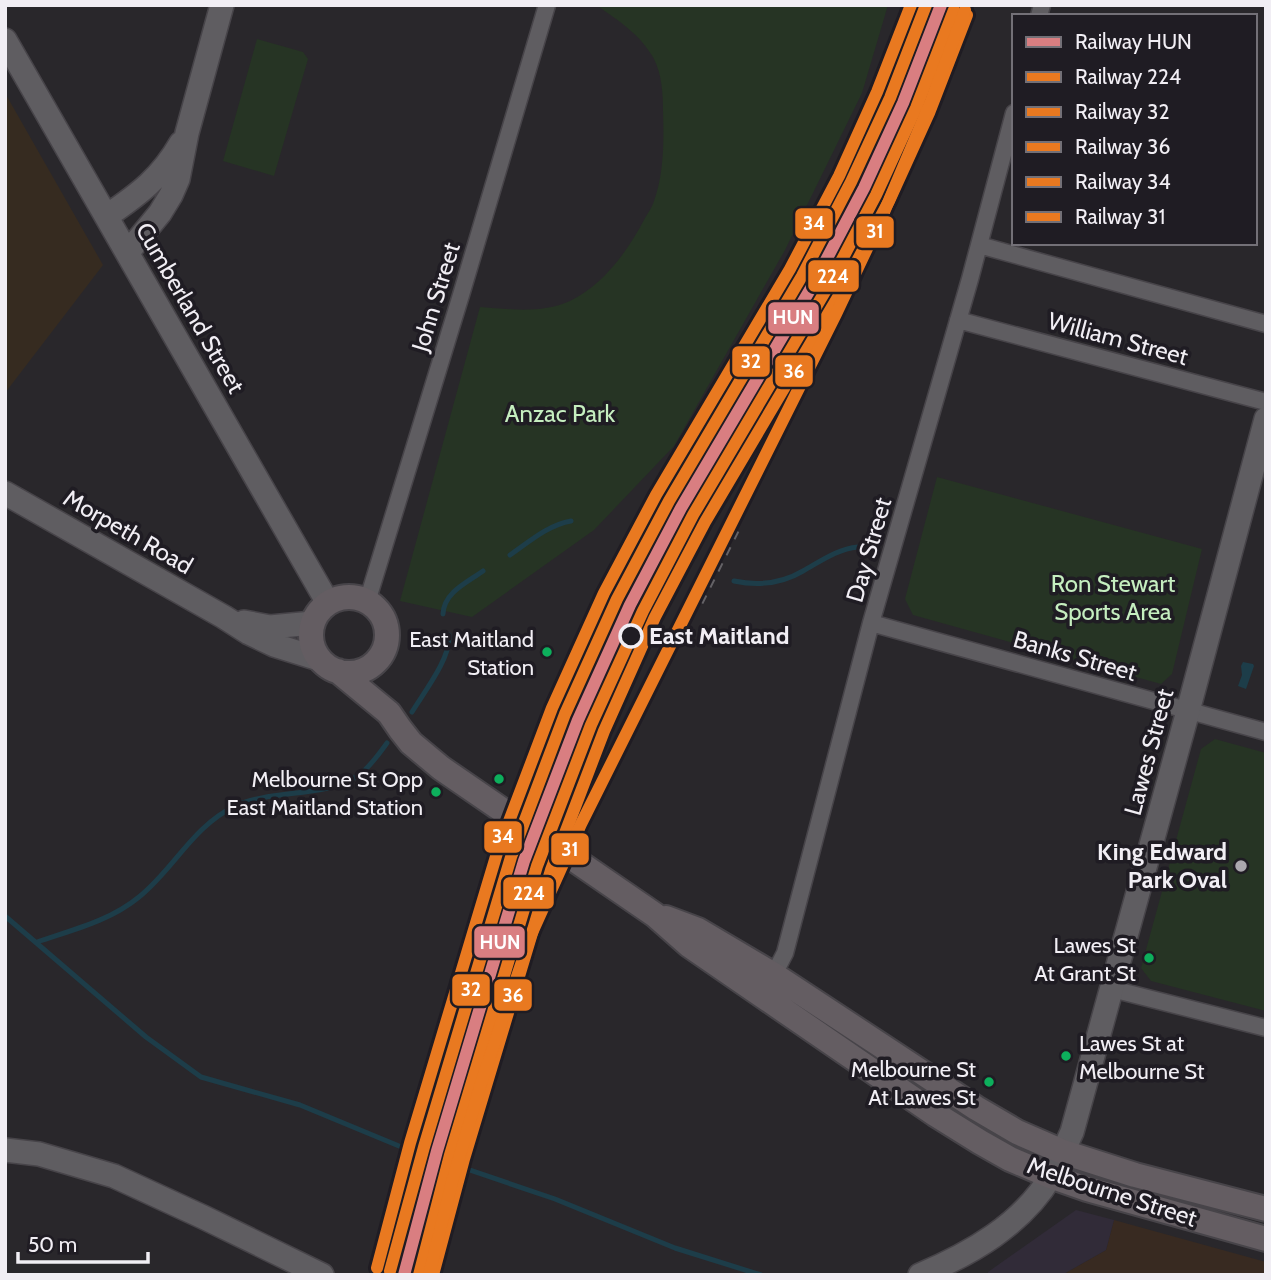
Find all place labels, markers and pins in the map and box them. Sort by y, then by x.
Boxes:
place label: East Maitland [649,621,789,650]
marker: East Maitland [619,624,643,648]
place label: East Maitland Station [409,626,534,681]
marker: East Maitland Station [540,645,554,659]
place label: Melbourne St Opp East Maitland Station [226,766,423,821]
unlabelled marker [492,772,506,786]
marker: Melbourne St Opp East Maitland Station [429,785,443,799]
place label: King Edward Park Oval [1097,837,1227,894]
marker: King Edward Park Oval [1233,858,1249,874]
place label: Lawes St At Grant St [1034,932,1137,987]
marker: Lawes St At Grant St [1142,951,1156,965]
place label: Lawes St at Melbourne St [1079,1030,1205,1085]
marker: Lawes St at Melbourne St [1059,1049,1073,1063]
place label: Melbourne St At Lawes St [851,1056,977,1111]
marker: Melbourne St At Lawes St [982,1075,996,1089]

